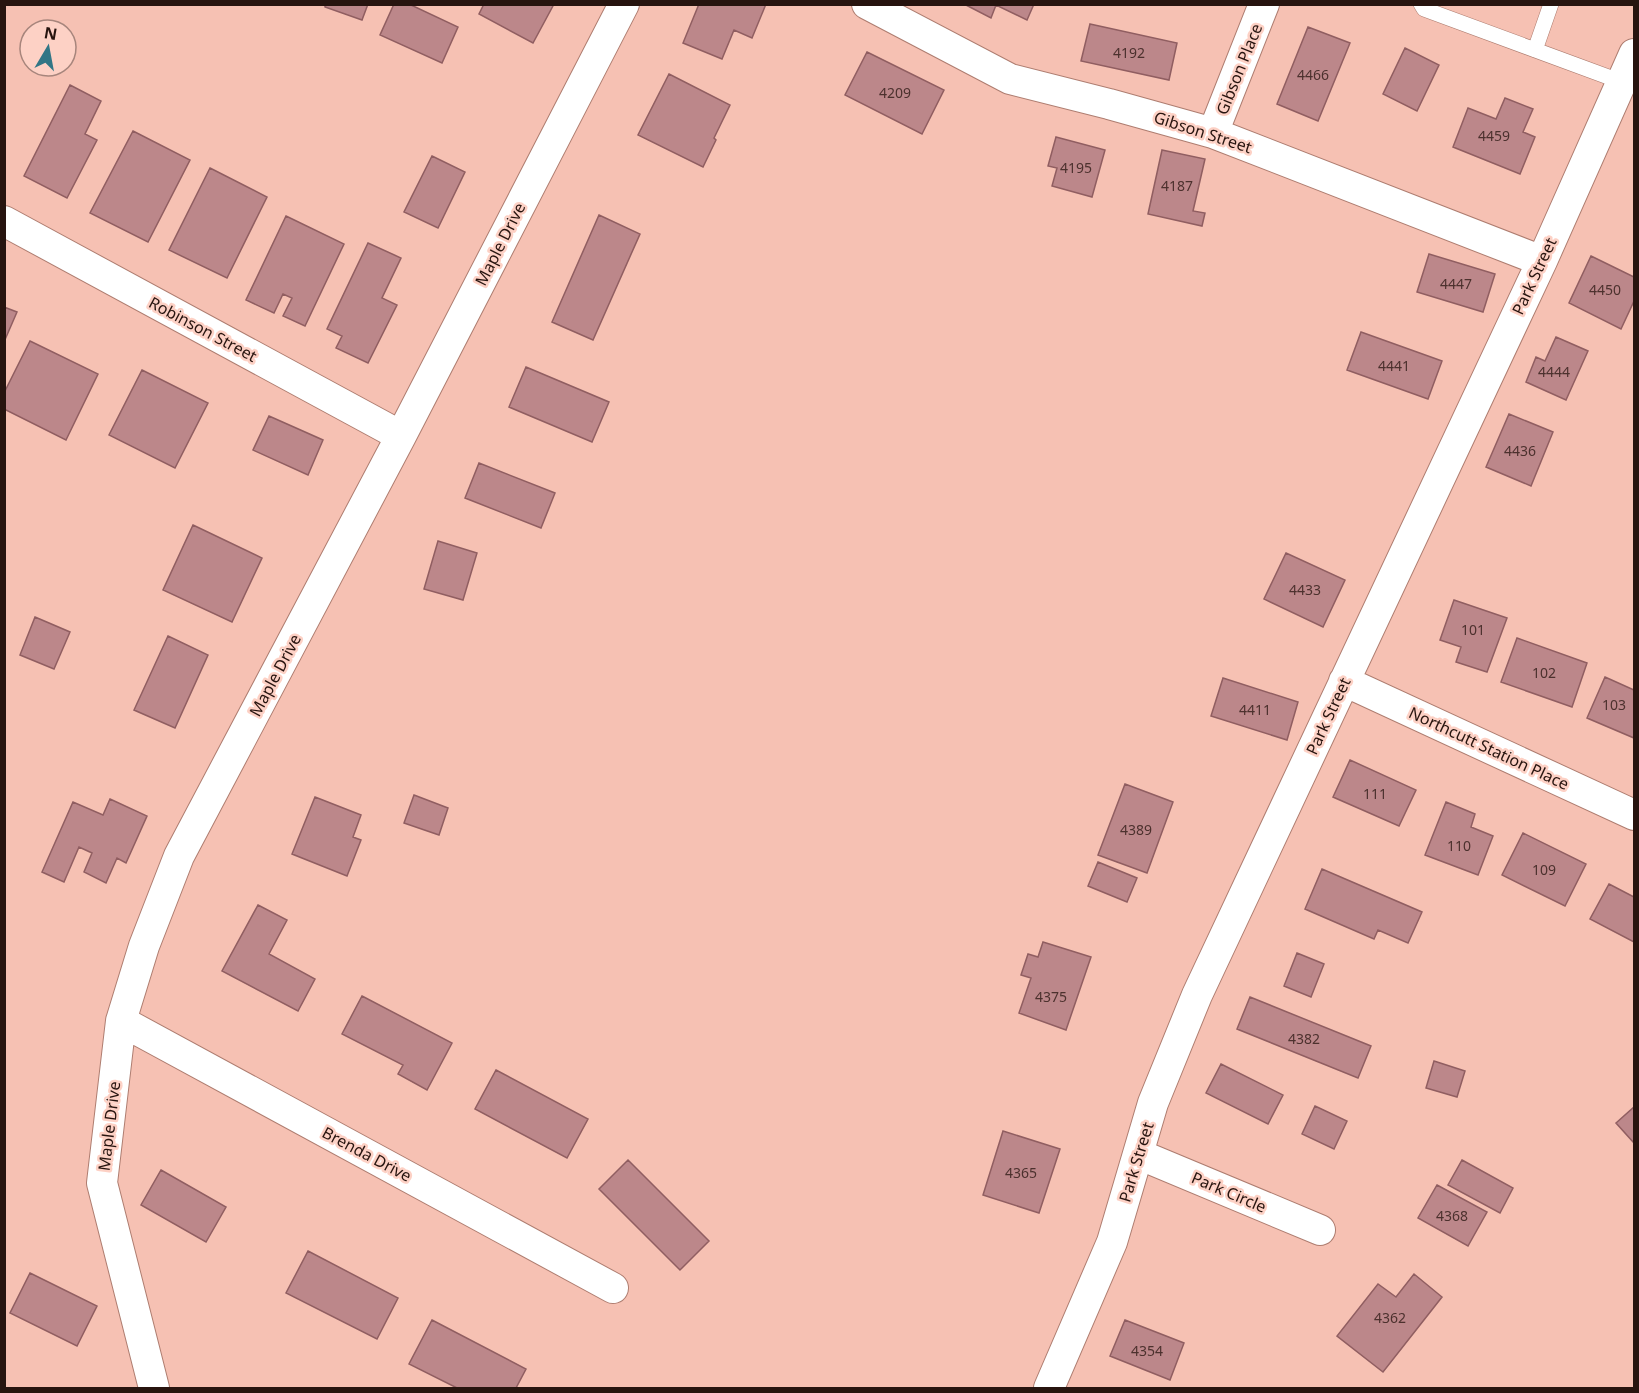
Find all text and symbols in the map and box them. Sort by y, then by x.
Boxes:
north arrow [18,18,78,78]
street label: Gibson Place [1211,20,1267,118]
text: N [42,21,59,45]
house number: 4192 [1113,43,1145,62]
house number: 4466 [1297,65,1329,84]
house number: 4209 [879,83,911,102]
street label: Gibson Street [1151,106,1255,158]
house number: 4459 [1478,126,1510,145]
house number: 4195 [1060,158,1092,177]
house number: 4187 [1161,176,1193,195]
street label: Maple Drive [470,199,530,289]
street label: Park Street [1507,234,1562,318]
house number: 4447 [1440,274,1472,293]
house number: 4450 [1589,280,1621,299]
street label: Robinson Street [145,291,261,367]
house number: 4441 [1378,356,1410,375]
house number: 4444 [1538,362,1570,381]
house number: 4436 [1504,441,1536,460]
house number: 4433 [1289,580,1321,599]
house number: 101 [1461,620,1485,639]
street label: Maple Drive [244,630,306,720]
house number: 102 [1532,663,1556,682]
street label: Park Street [1301,674,1356,758]
house number: 103 [1602,695,1626,714]
house number: 4411 [1239,700,1271,719]
street label: Northcutt Station Place [1405,701,1573,795]
house number: 111 [1363,784,1387,803]
house number: 4389 [1120,820,1152,839]
house number: 110 [1447,836,1471,855]
house number: 109 [1532,860,1556,879]
house number: 4375 [1035,987,1067,1006]
house number: 4382 [1288,1029,1320,1048]
street label: Maple Drive [93,1080,125,1172]
street label: Park Street [1113,1119,1159,1205]
street label: Brenda Drive [319,1121,415,1187]
house number: 4365 [1005,1163,1037,1182]
street label: Park Circle [1188,1166,1270,1218]
house number: 4368 [1436,1206,1468,1225]
house number: 4362 [1374,1308,1406,1327]
house number: 4354 [1131,1341,1163,1360]

